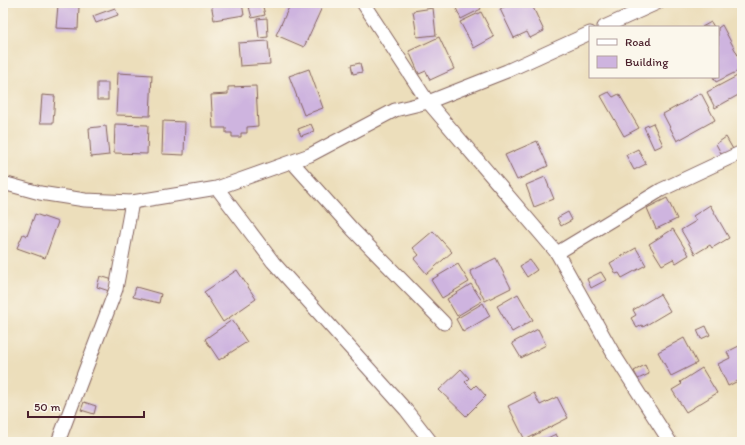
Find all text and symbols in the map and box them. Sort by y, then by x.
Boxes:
legend [589,26,719,78]
text: Road [625,35,651,49]
text: Building [625,55,669,69]
scale bar [28,393,144,419]
text: 50 m [34,400,60,414]

